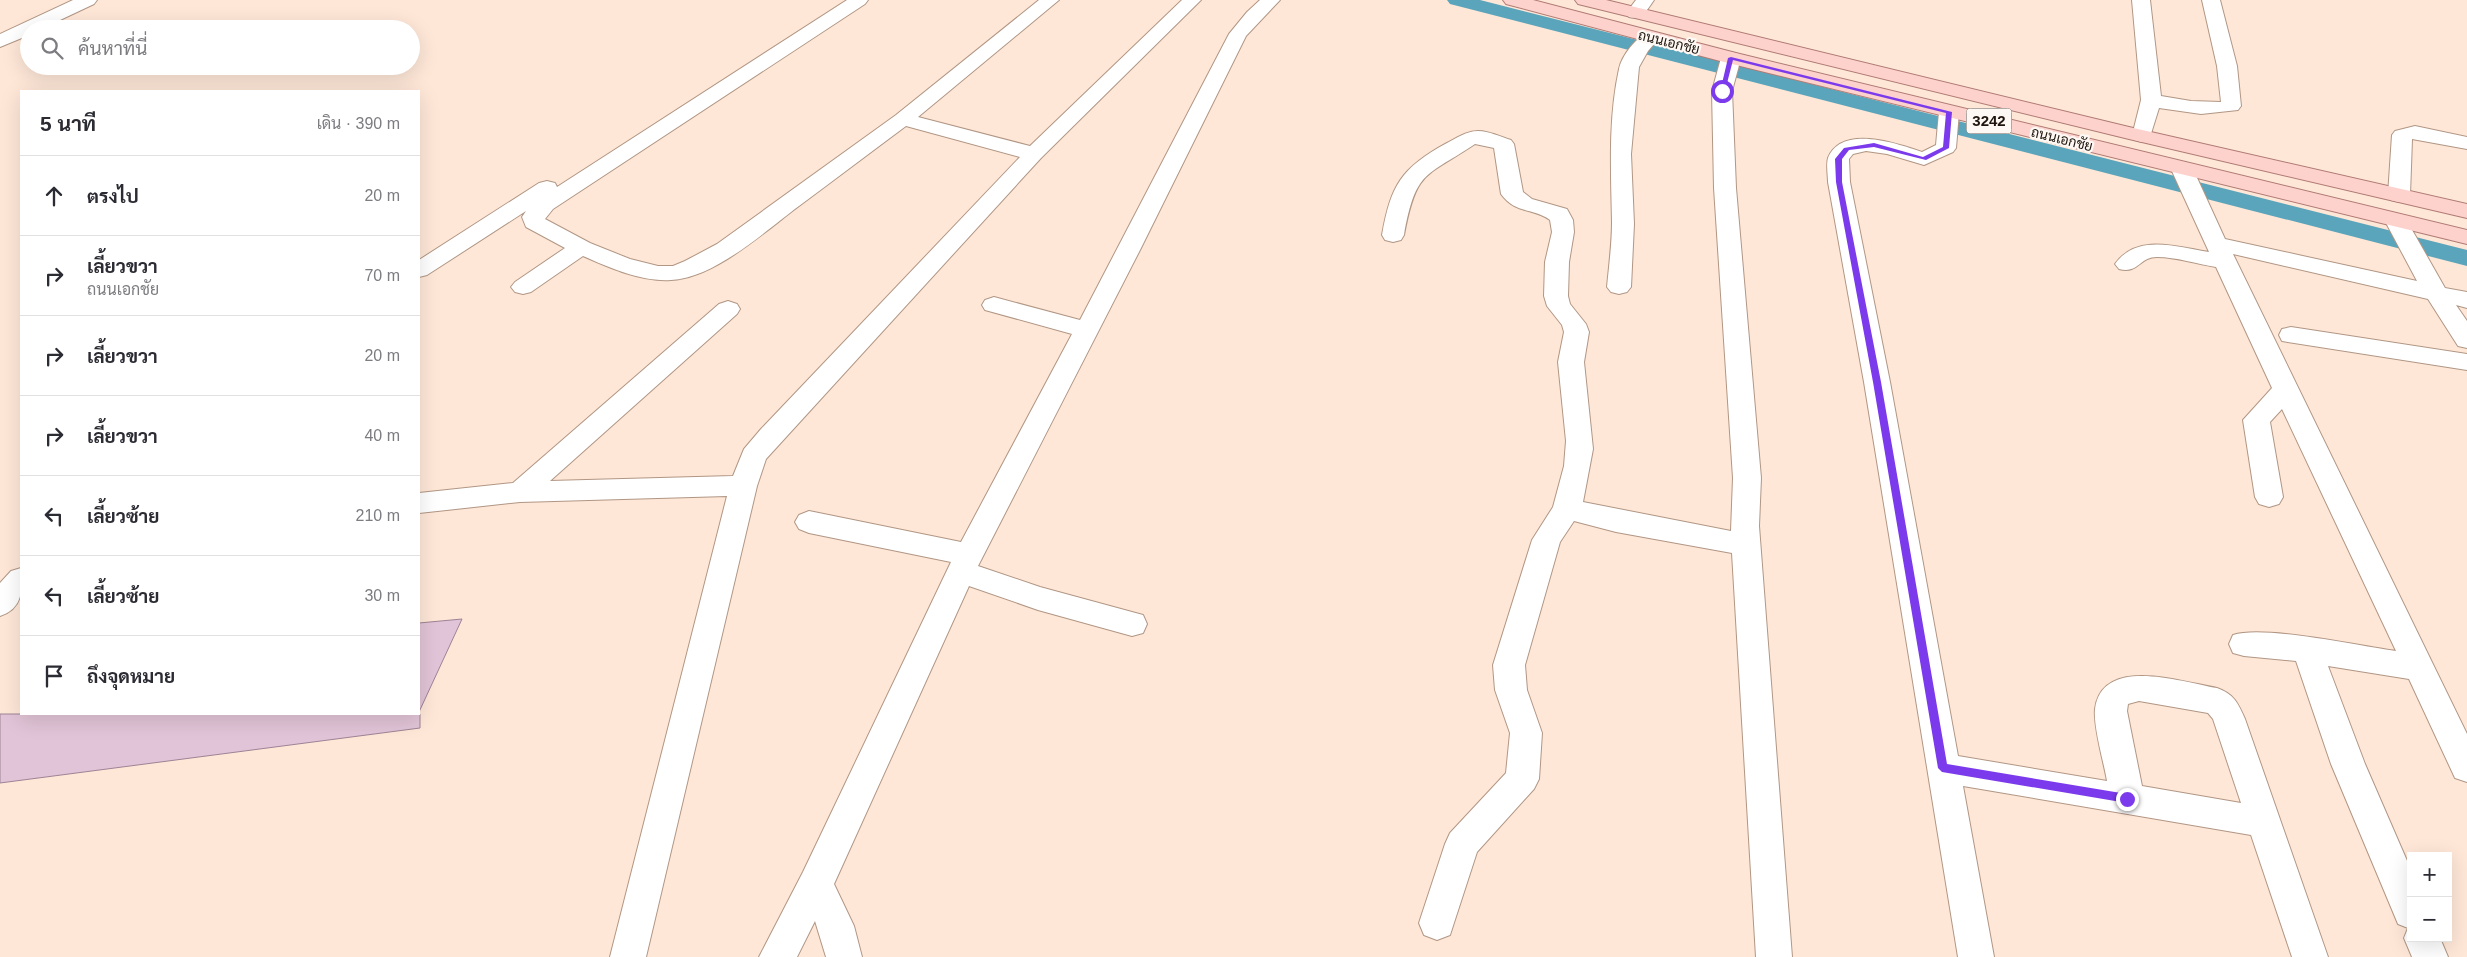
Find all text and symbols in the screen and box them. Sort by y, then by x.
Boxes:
search box [20,20,420,75]
street label: ถนนเอกชัย [1636,27,1702,57]
icon: search [38,34,66,62]
text: ค้นหาที่นี่ [78,38,147,59]
route start [1711,80,1734,103]
road number: 3242 [1966,108,2012,134]
text: 5 นาที [40,112,96,135]
text: เดิน · 390 m [317,115,400,132]
street label: ถนนเอกชัย [2029,124,2095,154]
icon: ahead [40,182,68,210]
text: ตรงไป [87,186,139,207]
text: 20 m [364,187,400,204]
text: เลี้ยวขวา [87,256,158,277]
icon: right [40,262,68,290]
text: 70 m [364,267,400,284]
text: ถนนเอกชัย [87,281,159,298]
icon: right [40,342,68,370]
text: เลี้ยวขวา [87,346,158,367]
text: 20 m [364,347,400,364]
icon: right [40,422,68,450]
text: เลี้ยวขวา [87,426,158,447]
text: 40 m [364,427,400,444]
icon: left [40,502,68,530]
text: เลี้ยวซ้าย [87,506,159,527]
text: 210 m [356,507,400,524]
icon: left [40,582,68,610]
text: เลี้ยวซ้าย [87,586,159,607]
text: 30 m [364,587,400,604]
icon: arrive [40,662,68,690]
text: ถึงจุดหมาย [87,666,175,687]
route end [2116,788,2139,811]
map controls [2407,852,2452,942]
button: + [2407,852,2452,897]
button: − [2407,897,2452,942]

